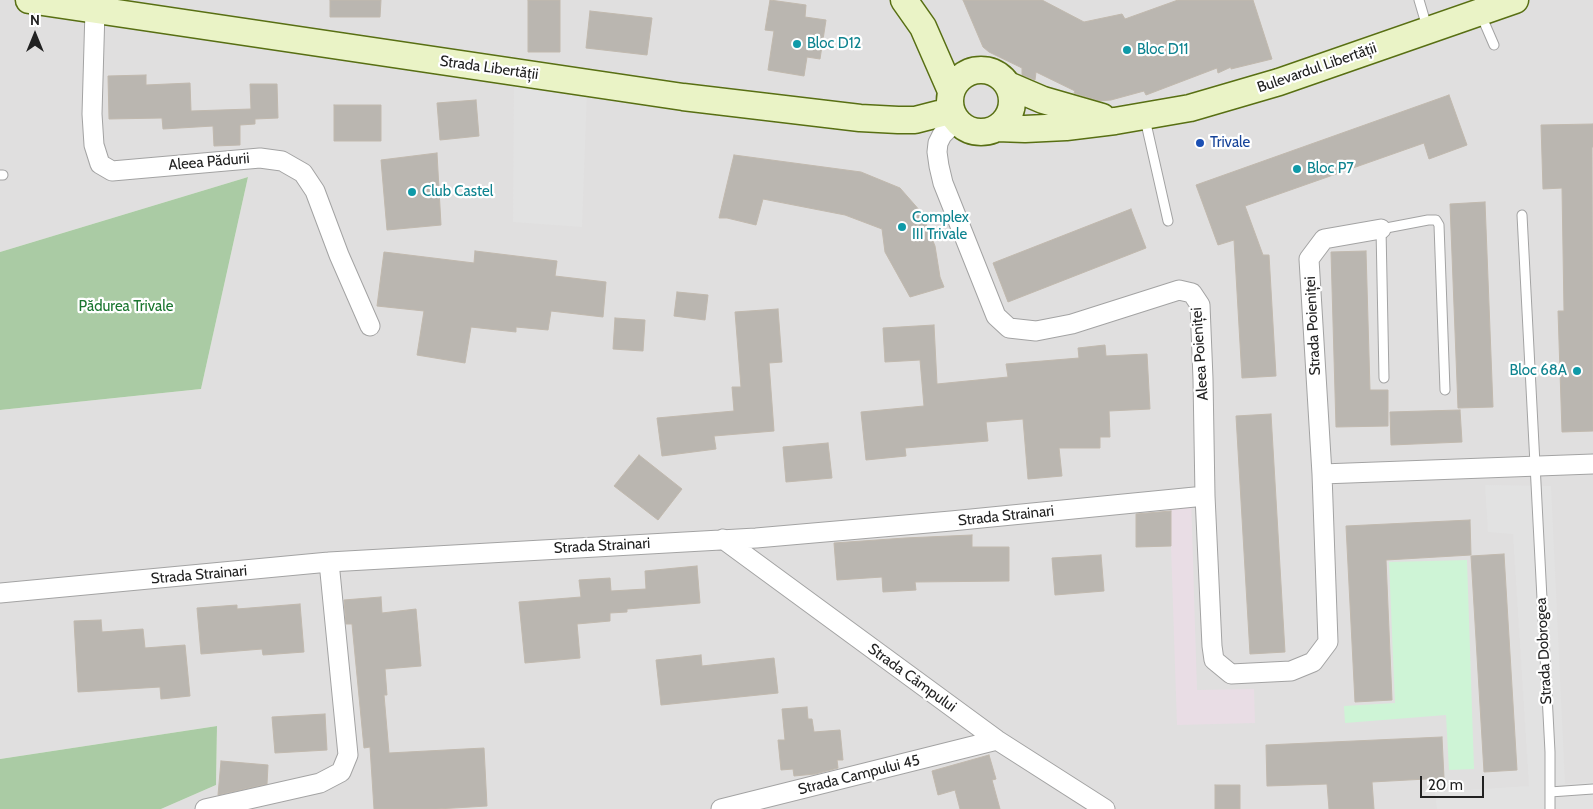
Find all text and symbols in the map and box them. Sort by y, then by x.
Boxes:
north arrow [10,10,60,60]
text: N [30,11,40,29]
place label: Bloc D12 [807,35,861,53]
marker: Bloc D12 [791,38,803,50]
street label: Bulevardul Libertății [1255,39,1379,97]
place label: Bloc D11 [1137,41,1188,59]
marker: Bloc D11 [1121,44,1133,56]
street label: Strada Libertății [439,52,539,84]
place label: Trivale [1210,134,1250,152]
marker: Trivale [1194,137,1206,149]
street label: Aleea Pădurii [168,149,250,175]
place label: Bloc P7 [1307,160,1354,178]
marker: Bloc P7 [1291,163,1303,175]
place label: Club Castel [422,183,493,201]
marker: Club Castel [406,186,418,198]
place label: Complex III Trivale [912,209,969,244]
marker: Complex III Trivale [896,221,908,233]
street label: Strada Poieniței [1301,276,1325,376]
park label: Pădurea Trivale [79,298,173,316]
street label: Aleea Poieniței [1188,307,1212,401]
place label: Bloc 68A [1509,362,1567,380]
marker: Bloc 68A [1571,365,1583,377]
street label: Strada Strainari [957,502,1055,530]
street label: Strada Strainari [553,534,651,558]
street label: Strada Strainari [150,562,248,588]
street label: Strada Dobrogea [1532,597,1556,705]
street label: Strada Câmpului [864,640,960,716]
street label: Strada Campului 45 [796,751,922,799]
scale bar [1423,766,1487,798]
text: 20 m [1428,776,1463,794]

